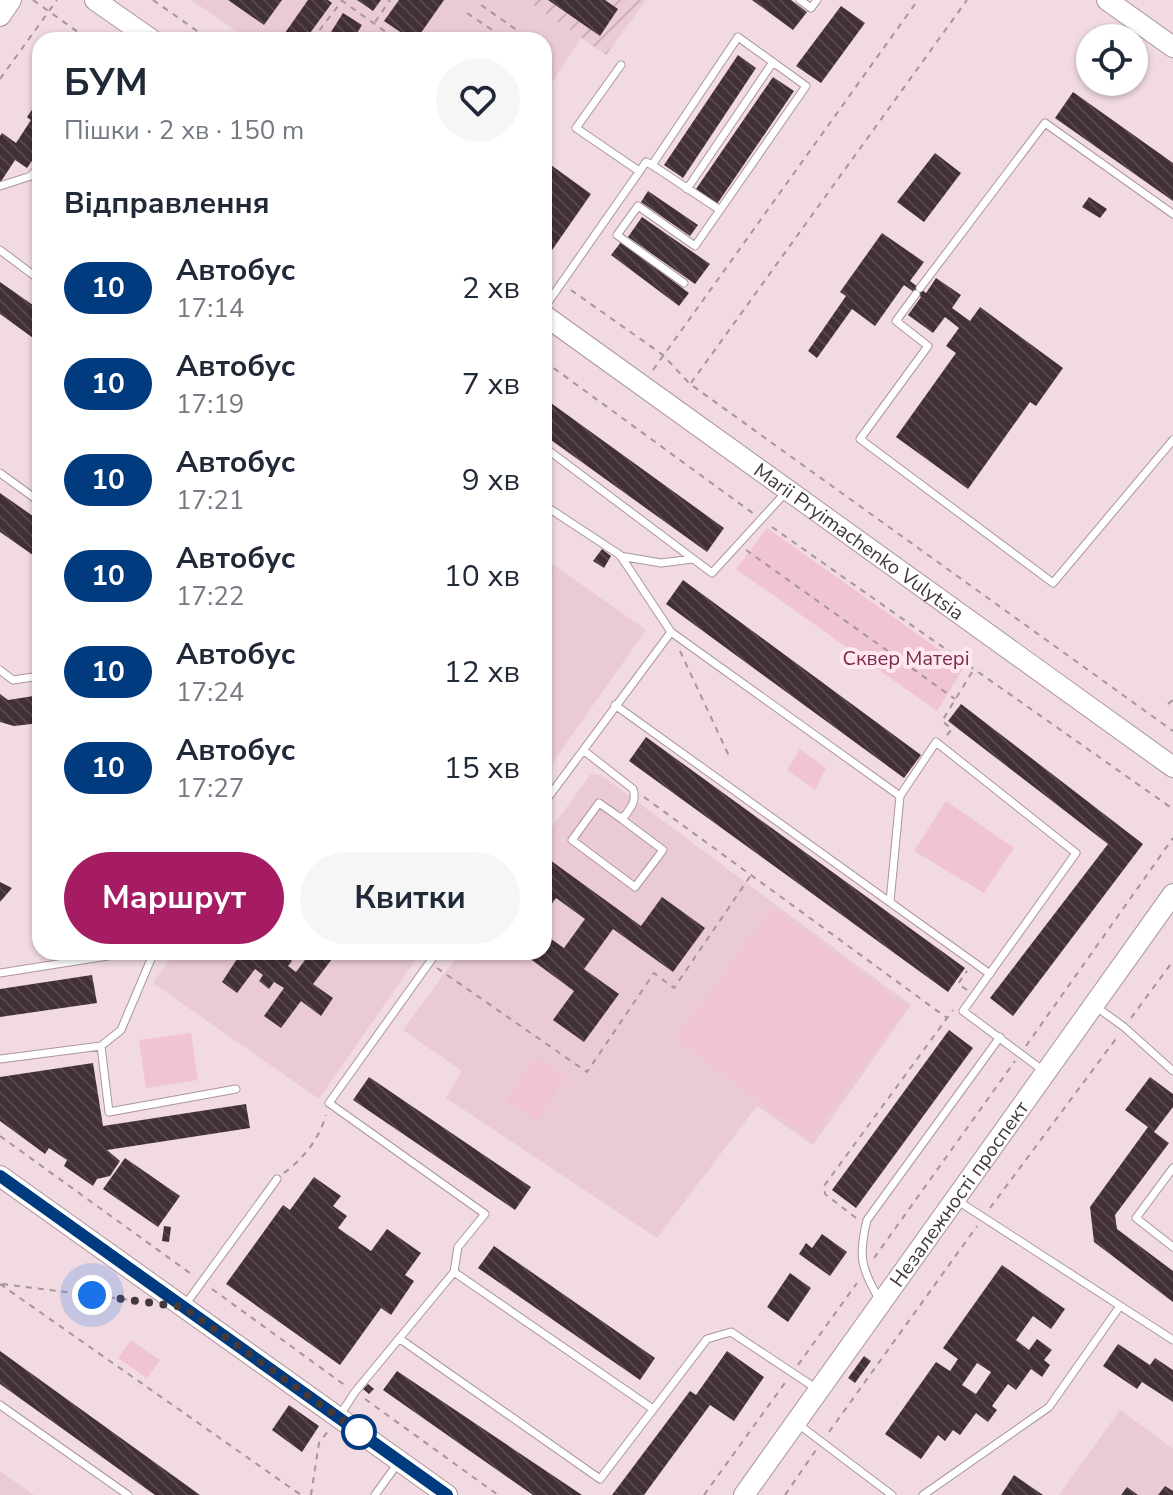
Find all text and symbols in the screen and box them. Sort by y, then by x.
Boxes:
map controls [1076,24,1148,96]
button: locate [1076,24,1148,96]
text: БУМ [64,57,148,108]
button: heart [436,58,520,142]
text: Пішки · 2 хв · 150 m [64,113,304,148]
text: Відправлення [64,183,270,224]
text: Автобус [176,250,295,291]
text: 2 хв [462,268,520,309]
text: 10 [91,269,125,307]
text: 17:14 [176,291,244,326]
text: Автобус [176,346,295,387]
text: 7 хв [462,364,520,405]
text: 10 [91,365,125,403]
text: 17:19 [176,387,244,422]
text: Автобус [176,442,295,483]
street label: Marii Pryimachenko Vulytsia [748,457,969,627]
text: 9 хв [462,460,520,501]
text: 10 [91,461,125,499]
text: 17:21 [176,483,244,518]
text: Автобус [176,538,295,579]
text: 10 хв [444,556,520,597]
text: 10 [91,557,125,595]
text: 17:22 [176,579,244,614]
text: Автобус [176,634,295,675]
park label: Сквер Матері [842,645,970,672]
text: 12 хв [444,652,520,693]
text: 10 [91,653,125,691]
text: 17:24 [176,675,244,710]
text: Автобус [176,730,295,771]
text: 15 хв [444,748,520,789]
text: 10 [91,749,125,787]
text: 17:27 [176,771,244,806]
button: Маршрут [64,852,284,944]
button: Квитки [300,852,520,944]
street label: Незалежності проспект [884,1096,1035,1293]
your location [72,1275,112,1315]
unlabelled marker [342,1415,376,1449]

